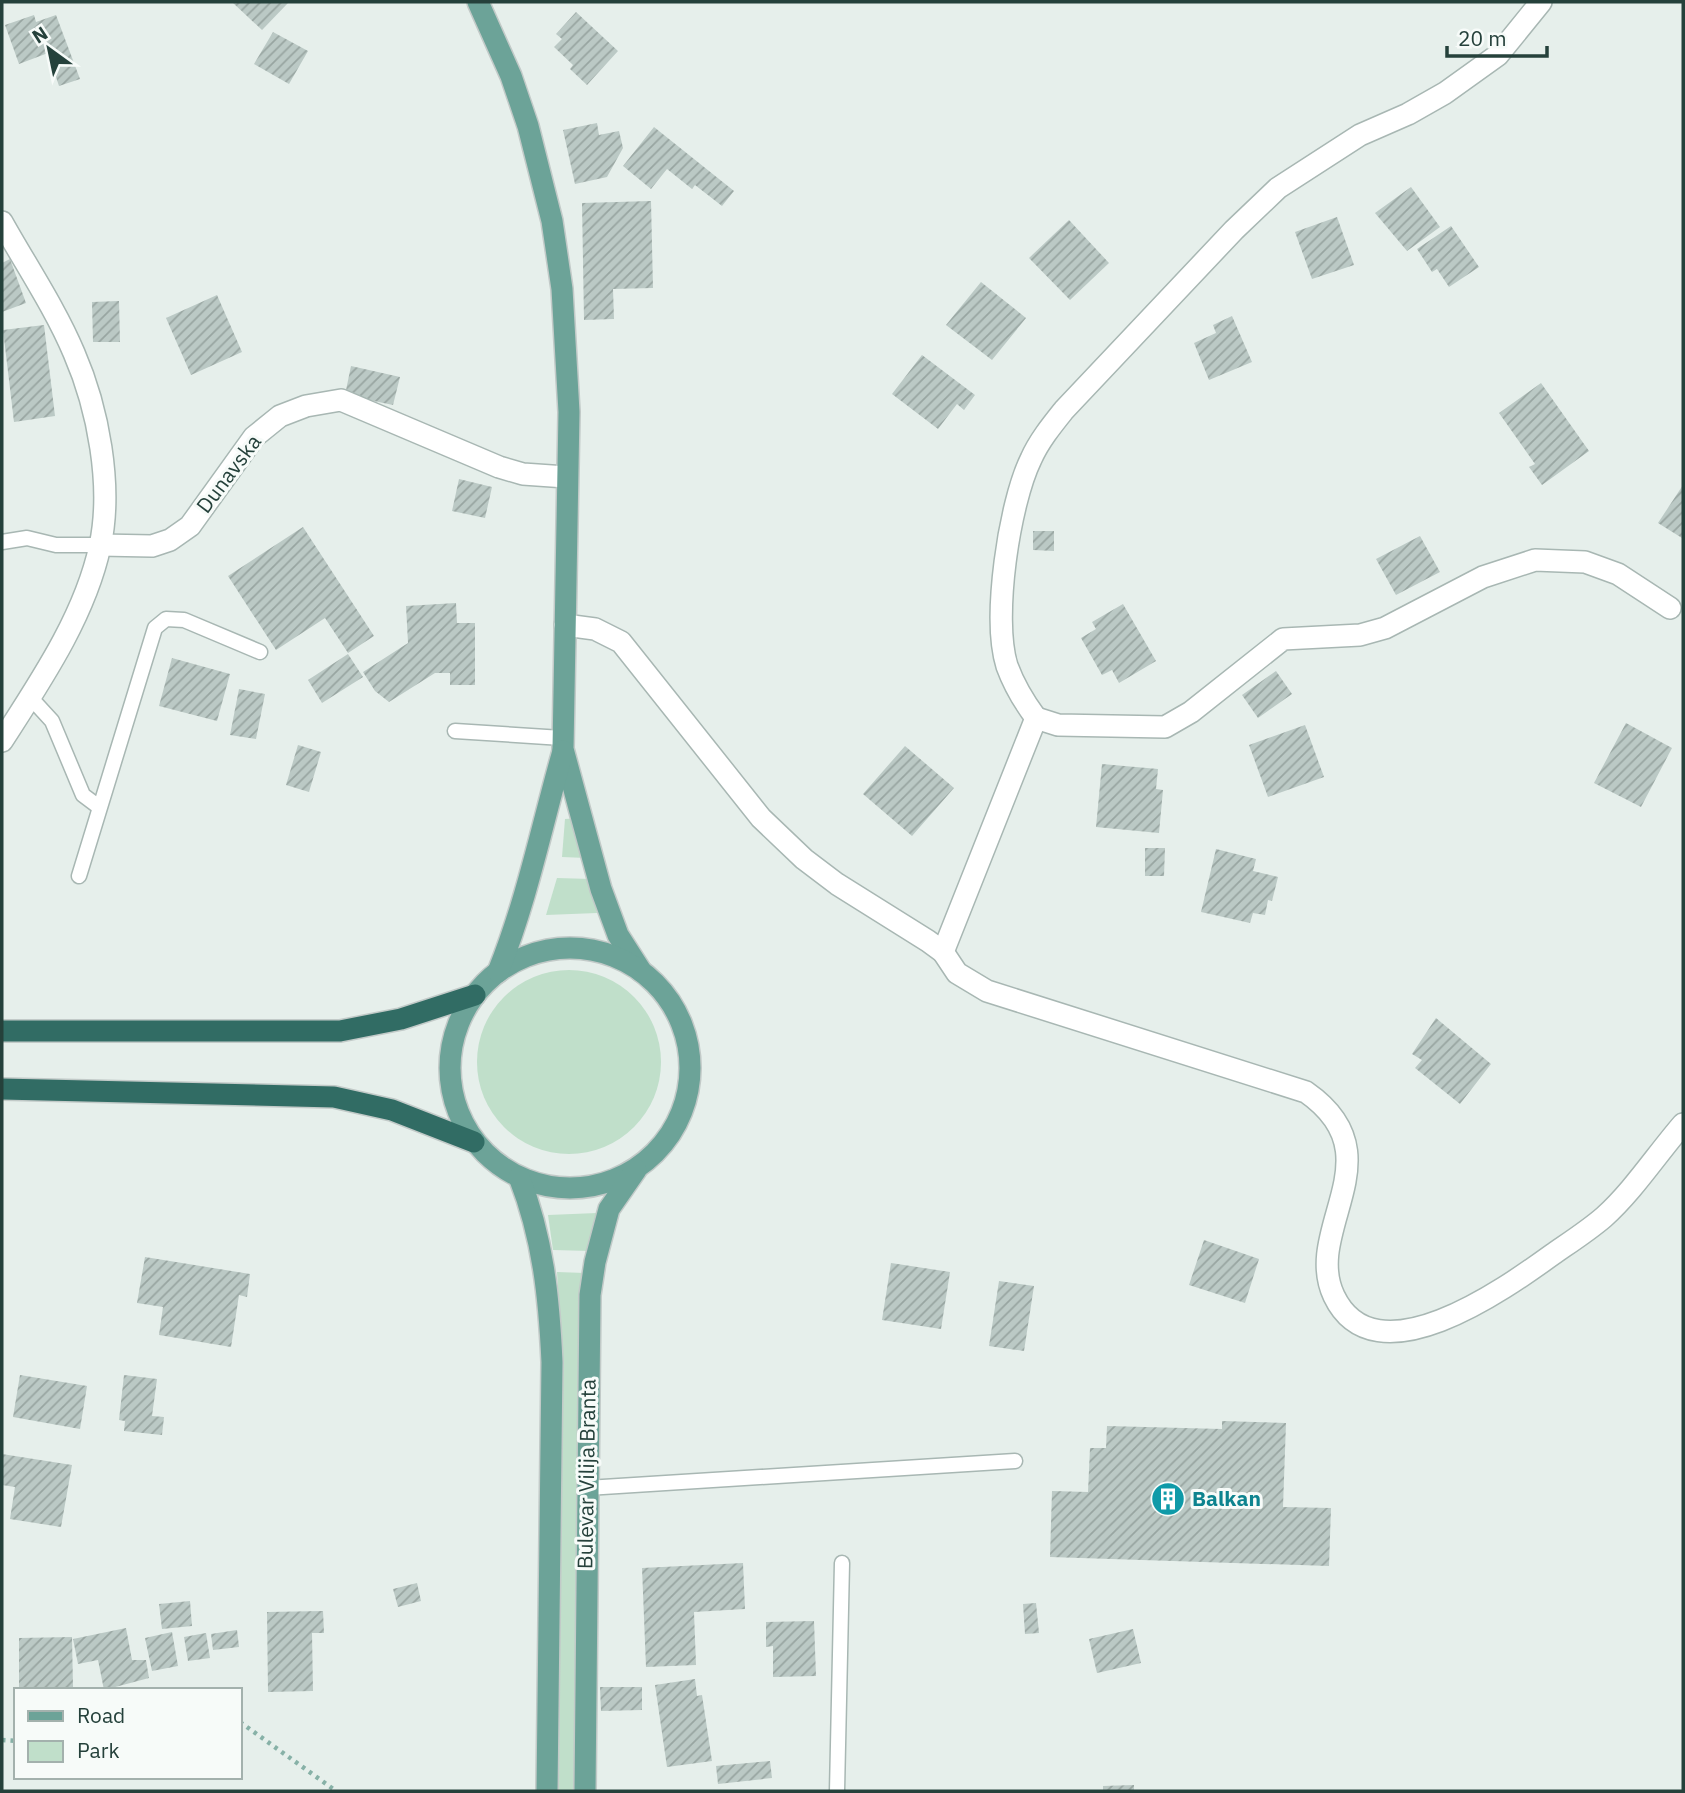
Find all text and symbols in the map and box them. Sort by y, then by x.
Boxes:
north arrow [14,14,84,84]
scale bar [1447,14,1547,58]
text: N [27,21,52,49]
text: 20 m [1458,24,1507,52]
street label: Dunavska [189,428,267,518]
street label: Bulevar Vilija Branta [570,1379,602,1569]
building icon: Balkan [1149,1480,1187,1518]
place label: Balkan [1192,1484,1261,1512]
legend [14,1688,242,1779]
text: Road [77,1701,125,1729]
text: Park [77,1736,120,1764]

